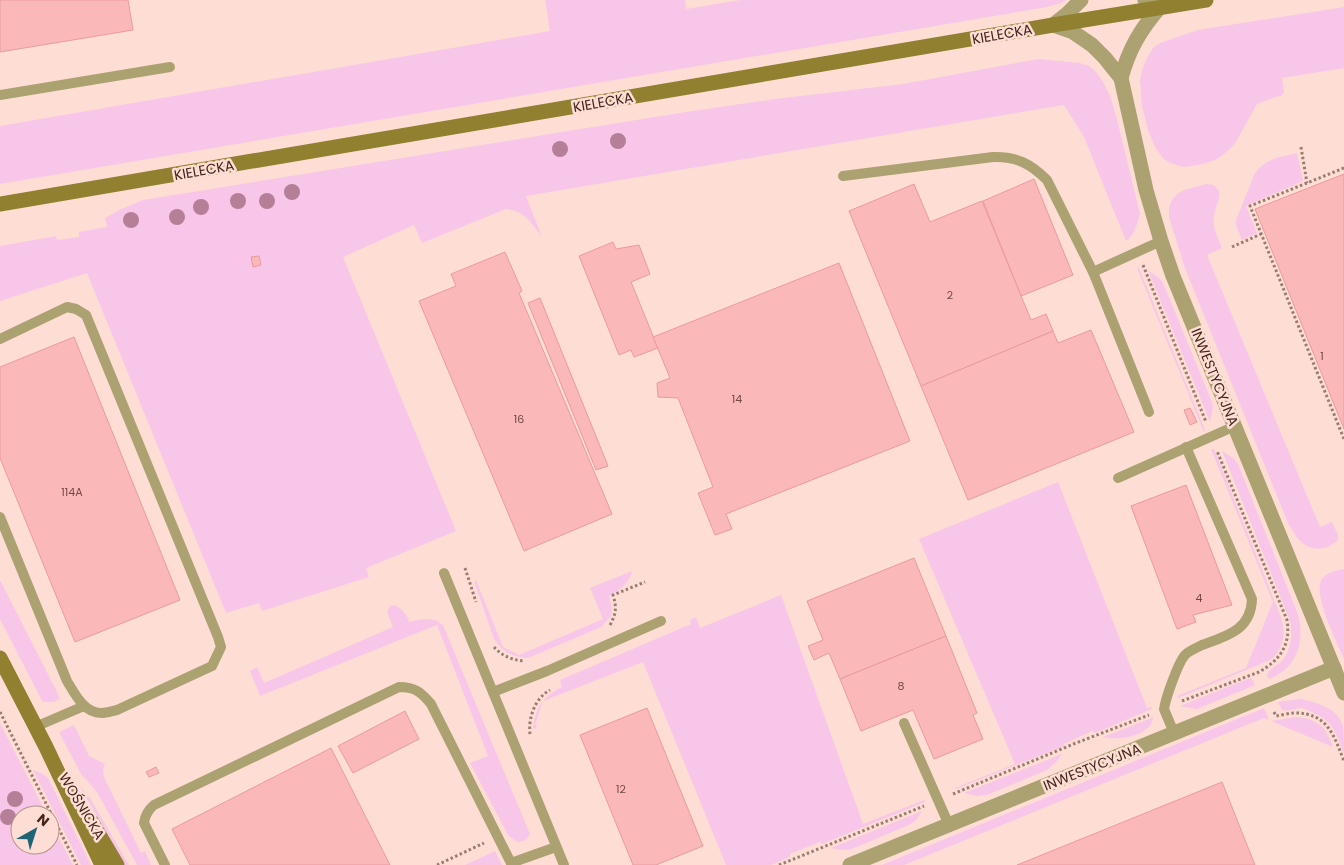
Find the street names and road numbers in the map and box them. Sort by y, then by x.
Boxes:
street label: KIELECKA [970,19,1034,49]
street label: KIELECKA [571,87,635,117]
street label: KIELECKA [172,155,236,185]
street label: INWESTYCYJNA [1186,325,1244,429]
street label: INWESTYCYJNA [1040,738,1144,796]
street label: WOŚNICKA [54,769,110,843]

